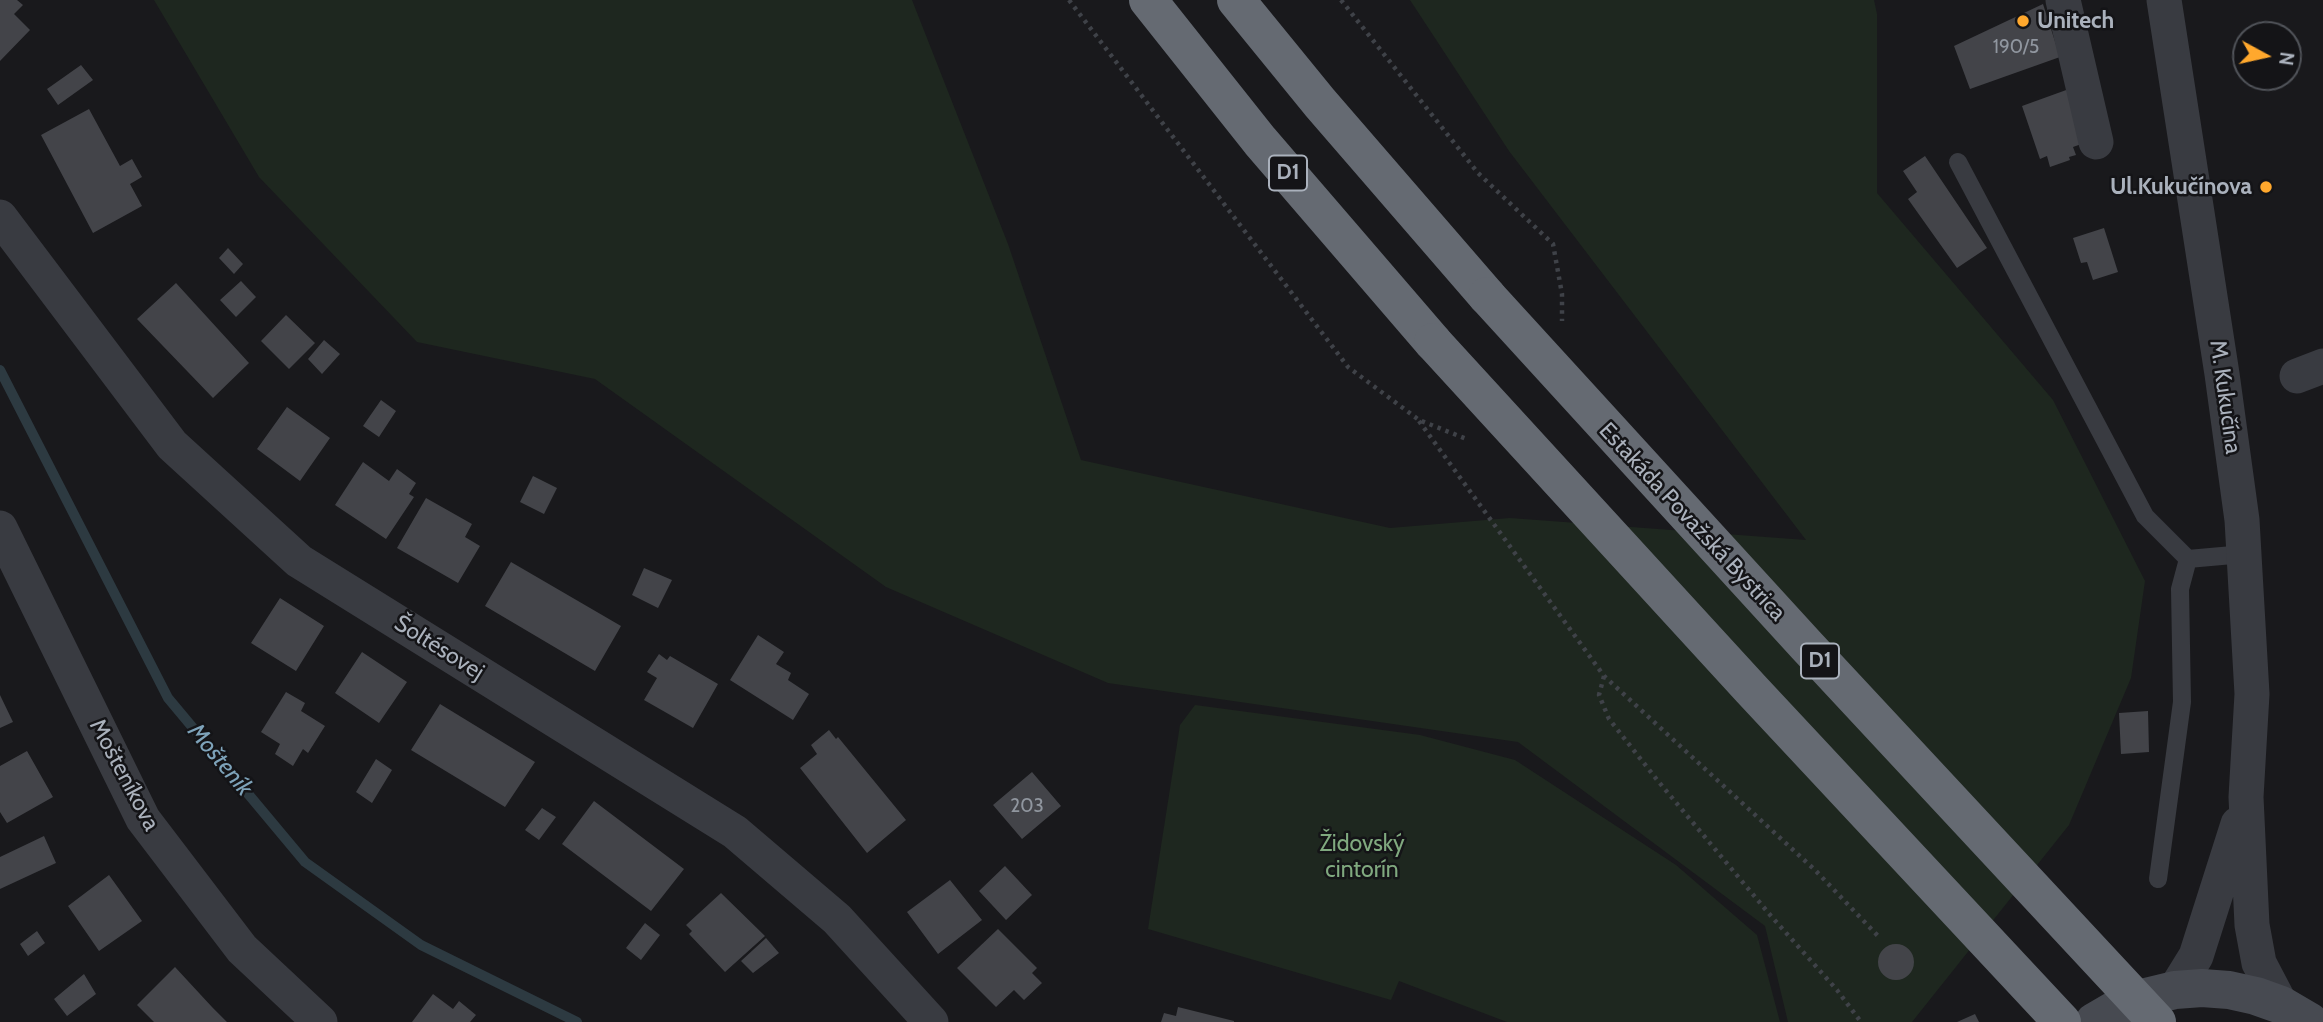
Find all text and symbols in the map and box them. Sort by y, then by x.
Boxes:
place label: Unitech [2037,7,2114,35]
marker: Unitech [2015,13,2031,29]
north arrow [2232,21,2302,91]
house number: 190/5 [1993,36,2039,58]
text: N [2274,50,2299,67]
road number: D1 [1269,156,1307,190]
place label: Ul.Kukučínova [2110,173,2252,201]
marker: Ul.Kukučínova [2258,179,2274,195]
street label: M. Kukučína [2203,338,2247,456]
street label: Estakáda Považská Bystrica [1593,417,1791,627]
street label: Šoltésovej [389,610,489,686]
road number: D1 [1801,644,1839,678]
street label: Mošteníkova [83,715,165,835]
water label: Mošteník [181,718,259,802]
house number: 203 [1010,795,1044,817]
park label: Židovský cintorín [1319,830,1405,884]

